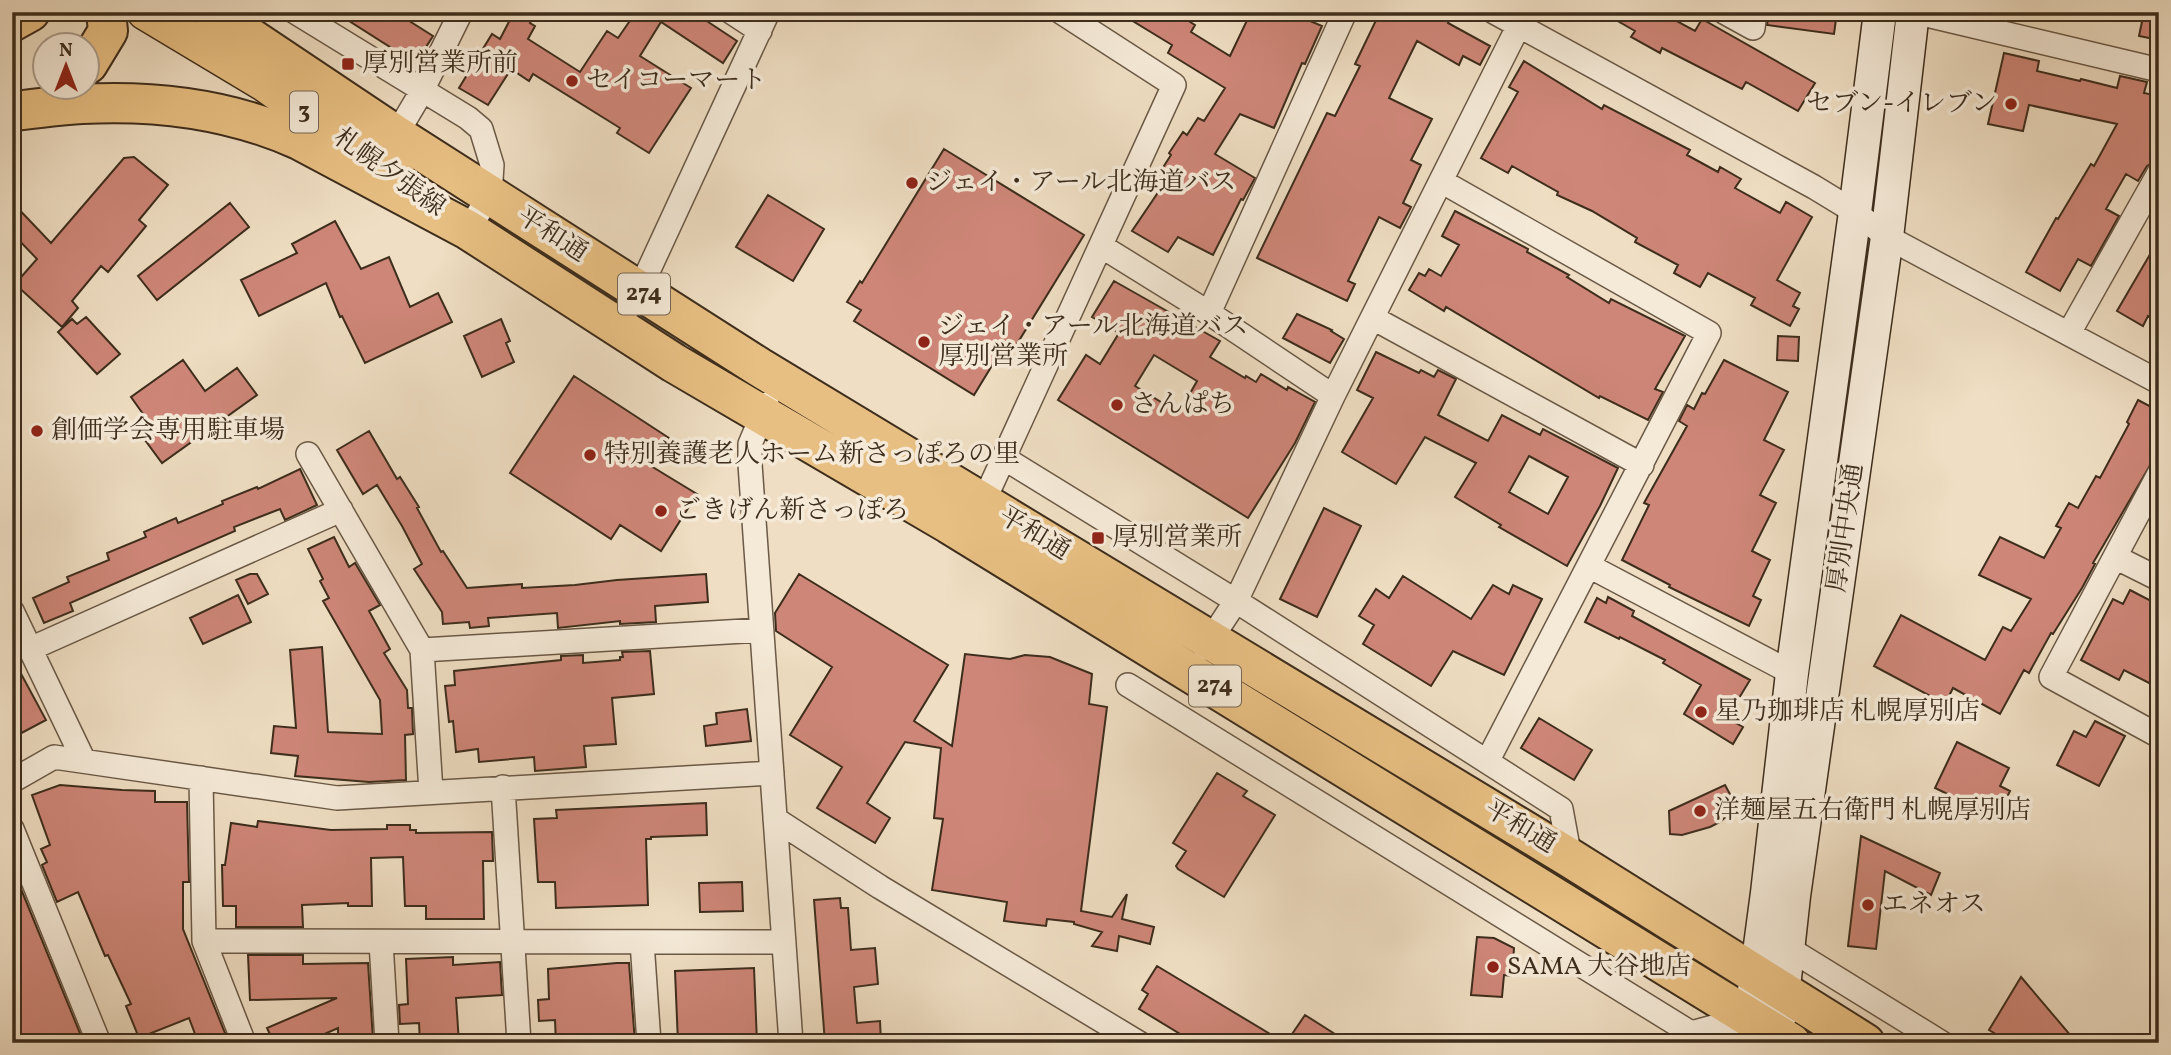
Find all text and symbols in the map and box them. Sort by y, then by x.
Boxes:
north arrow [32,32,102,102]
text: N [59,38,73,64]
place label: 厚別営業所前 [362,46,518,82]
marker: 厚別営業所前 [340,56,356,72]
place label: セイコーマート [586,63,766,99]
marker: セイコーマート [564,73,580,89]
place label: セブン-イレブン [1806,86,1997,122]
road number: 3 [290,92,318,132]
marker: セブン-イレブン [2003,96,2019,112]
street label: 札幌夕張線 [326,120,452,226]
place label: ジェイ・アール北海道バス [926,165,1236,201]
marker: ジェイ・アール北海道バス [904,175,920,191]
street label: 平和通 [509,199,595,271]
road number: 274 [618,274,670,314]
place label: ジェイ・アール北海道バス 厚別営業所 [938,309,1248,375]
marker: ジェイ・アール北海道バス 厚別営業所 [916,334,932,350]
place label: さんぱち [1131,387,1235,423]
marker: さんぱち [1109,397,1125,413]
place label: 創価学会専用駐車場 [51,413,285,449]
marker: 創価学会専用駐車場 [29,423,45,439]
place label: 特別養護老人ホーム新さっぽろの里 [604,437,1020,473]
marker: 特別養護老人ホーム新さっぽろの里 [582,447,598,463]
street label: 厚別中央通 [1819,461,1873,595]
place label: ごきげん新さっぽろ [675,493,909,529]
street label: 平和通 [991,498,1077,570]
marker: ごきげん新さっぽろ [653,503,669,519]
place label: 厚別営業所 [1112,520,1242,556]
marker: 厚別営業所 [1090,530,1106,546]
road number: 274 [1189,666,1241,706]
place label: 星乃珈琲店 札幌厚別店 [1715,694,1980,730]
marker: 星乃珈琲店 札幌厚別店 [1693,704,1709,720]
street label: 平和通 [1477,791,1563,863]
place label: 洋麺屋五右衛門 札幌厚別店 [1714,793,2031,829]
marker: 洋麺屋五右衛門 札幌厚別店 [1692,803,1708,819]
place label: エネオス [1882,887,1986,923]
marker: エネオス [1860,897,1876,913]
place label: SAMA 大谷地店 [1507,949,1691,985]
marker: SAMA 大谷地店 [1485,959,1501,975]

